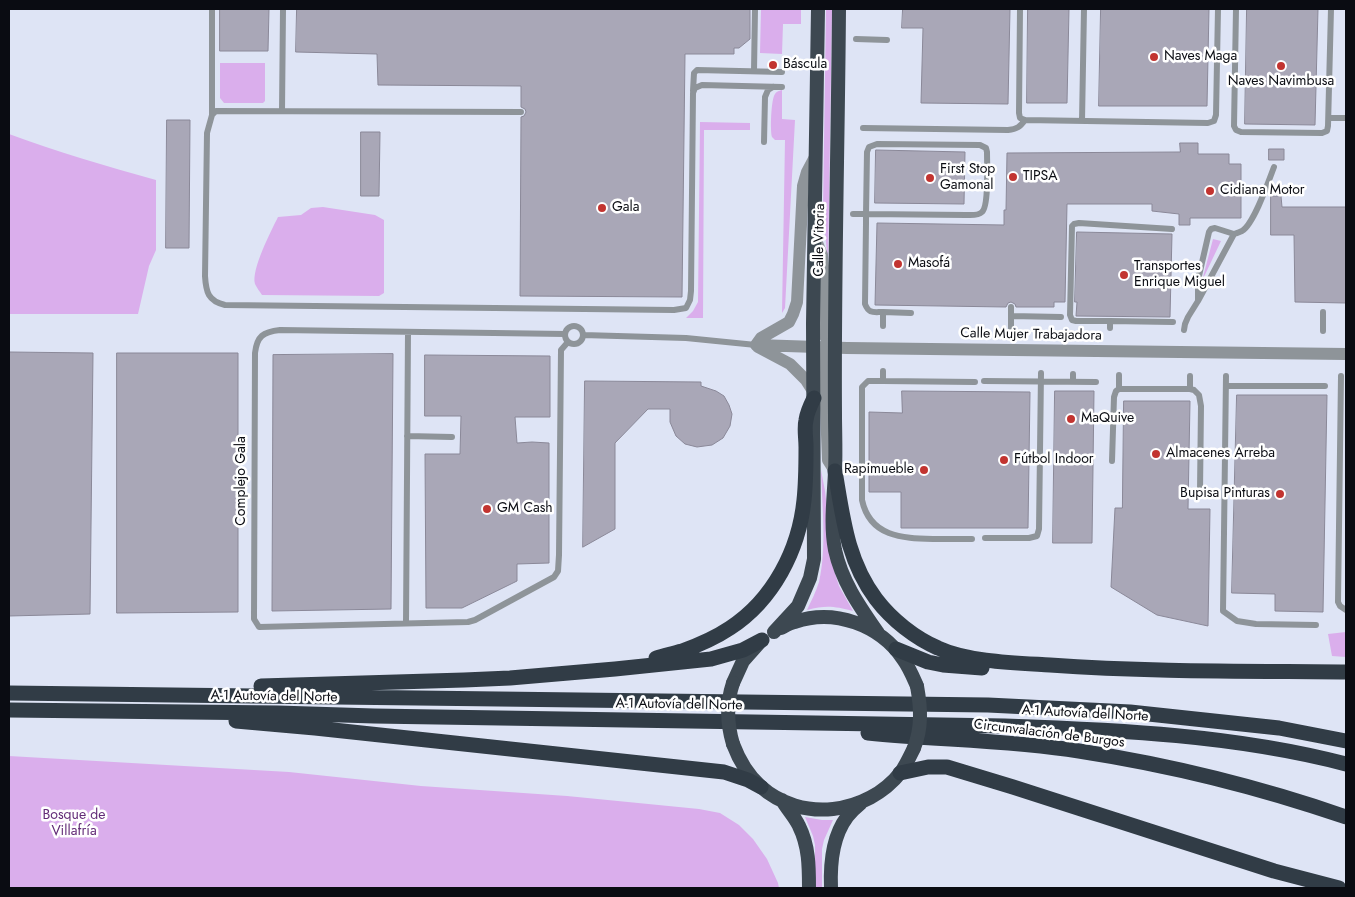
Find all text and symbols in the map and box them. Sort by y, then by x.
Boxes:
place label: Naves Maga [1164,49,1237,65]
marker: Naves Maga [1148,51,1160,63]
place label: Báscula [783,57,827,73]
marker: Báscula [767,59,779,71]
marker: Naves Navimbusa [1275,60,1287,72]
place label: Naves Navimbusa [1228,74,1334,90]
place label: First Stop Gamonal [940,162,995,194]
place label: TIPSA [1023,169,1058,185]
marker: TIPSA [1007,171,1019,183]
marker: First Stop Gamonal [924,172,936,184]
place label: Cidiana Motor [1220,183,1305,199]
marker: Cidiana Motor [1204,185,1216,197]
place label: Gala [612,200,640,216]
marker: Gala [596,202,608,214]
street label: Calle Vitoria [811,203,829,277]
place label: Masofá [908,256,950,272]
marker: Masofá [892,258,904,270]
place label: Transportes Enrique Miguel [1134,259,1225,292]
marker: Transportes Enrique Miguel [1118,269,1130,281]
street label: Calle Mujer Trabajadora [960,325,1102,345]
place label: MaQuive [1081,411,1134,427]
marker: MaQuive [1065,413,1077,425]
street label: Complejo Gala [234,436,250,526]
place label: Almacenes Arreba [1166,446,1275,462]
marker: Almacenes Arreba [1150,448,1162,460]
place label: Fútbol Indoor [1014,452,1094,468]
marker: Fútbol Indoor [998,454,1010,466]
place label: Rapimueble [844,462,914,478]
marker: Rapimueble [918,464,930,476]
place label: Bupisa Pinturas [1180,486,1270,502]
marker: Bupisa Pinturas [1274,488,1286,500]
place label: GM Cash [497,501,553,517]
marker: GM Cash [481,503,493,515]
street label: A-1 Autovía del Norte [210,687,338,707]
street label: A-1 Autovía del Norte [615,695,743,715]
street label: A-1 Autovía del Norte [1021,702,1149,726]
street label: Circunvalación de Burgos [973,716,1125,752]
park label: Bosque de Villafría [42,808,106,840]

